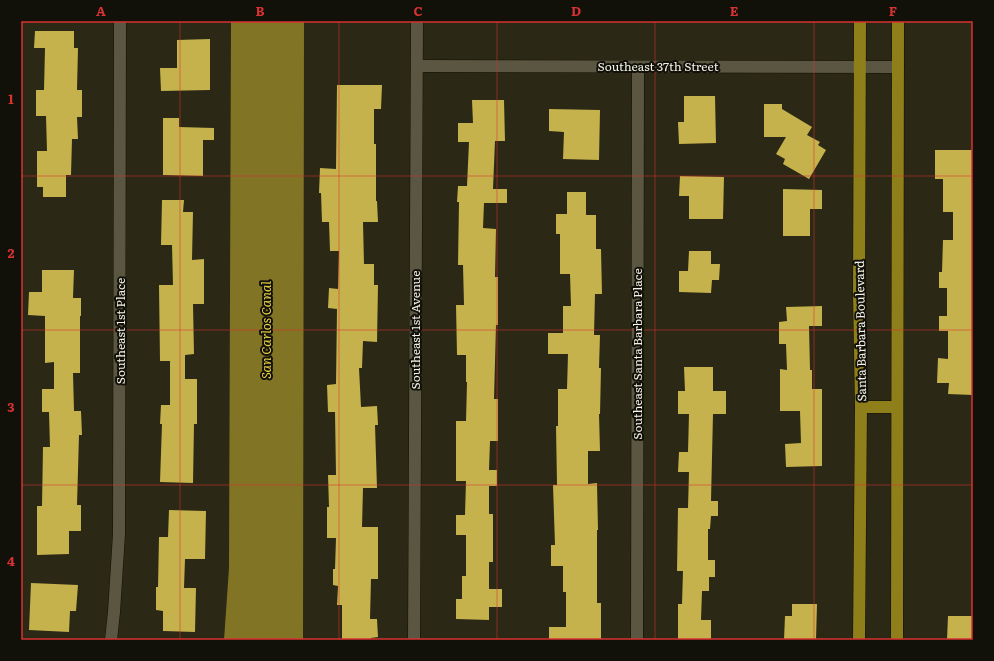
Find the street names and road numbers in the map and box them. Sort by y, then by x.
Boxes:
street label: Southeast 37th Street [597,57,719,75]
street label: Santa Barbara Boulevard [850,260,870,402]
street label: Southeast Santa Barbara Place [628,268,646,440]
street label: Southeast 1st Avenue [406,271,424,389]
street label: Southeast 1st Place [111,278,129,384]

